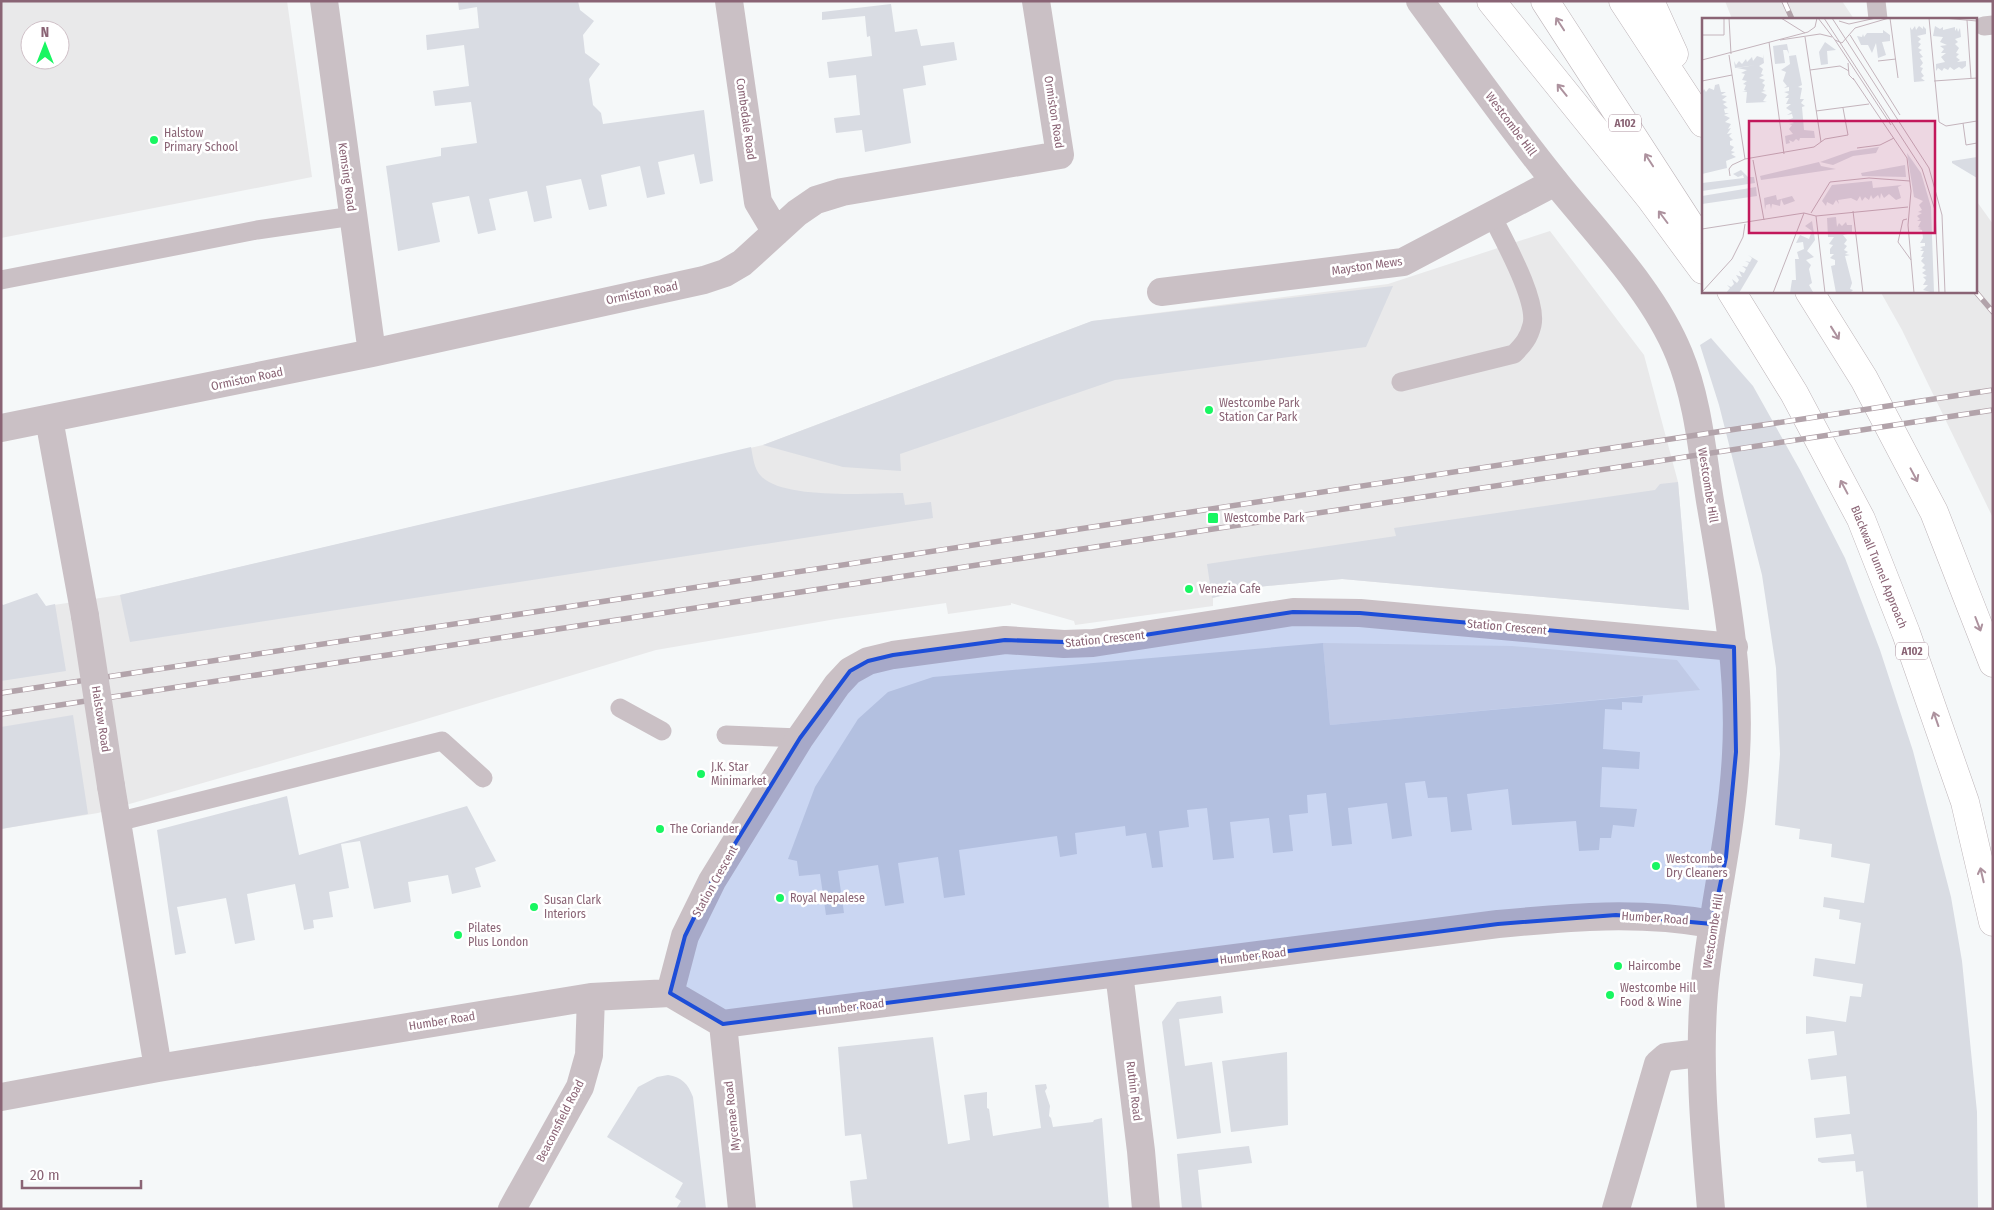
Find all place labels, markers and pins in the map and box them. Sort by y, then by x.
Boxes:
place label: Halstow Primary School [164,126,238,154]
marker: Halstow Primary School [148,134,160,146]
place label: Westcombe Park Station Car Park [1219,396,1300,424]
marker: Westcombe Park Station Car Park [1203,404,1215,416]
marker: Westcombe Park [1206,511,1220,525]
place label: Westcombe Park [1224,511,1305,525]
place label: Venezia Cafe [1199,582,1261,596]
marker: Venezia Cafe [1183,583,1195,595]
place label: J.K. Star Minimarket [711,760,767,788]
marker: J.K. Star Minimarket [695,768,707,780]
place label: The Coriander [670,822,740,836]
marker: The Coriander [654,823,666,835]
place label: Westcombe Dry Cleaners [1666,852,1728,880]
marker: Westcombe Dry Cleaners [1650,860,1662,872]
place label: Royal Nepalese [790,891,865,905]
marker: Royal Nepalese [774,892,786,904]
place label: Susan Clark Interiors [544,893,601,921]
marker: Susan Clark Interiors [528,901,540,913]
place label: Pilates Plus London [468,921,528,949]
marker: Pilates Plus London [452,929,464,941]
place label: Haircombe [1628,959,1681,973]
marker: Haircombe [1612,960,1624,972]
place label: Westcombe Hill Food & Wine [1620,981,1696,1009]
marker: Westcombe Hill Food & Wine [1604,989,1616,1001]

